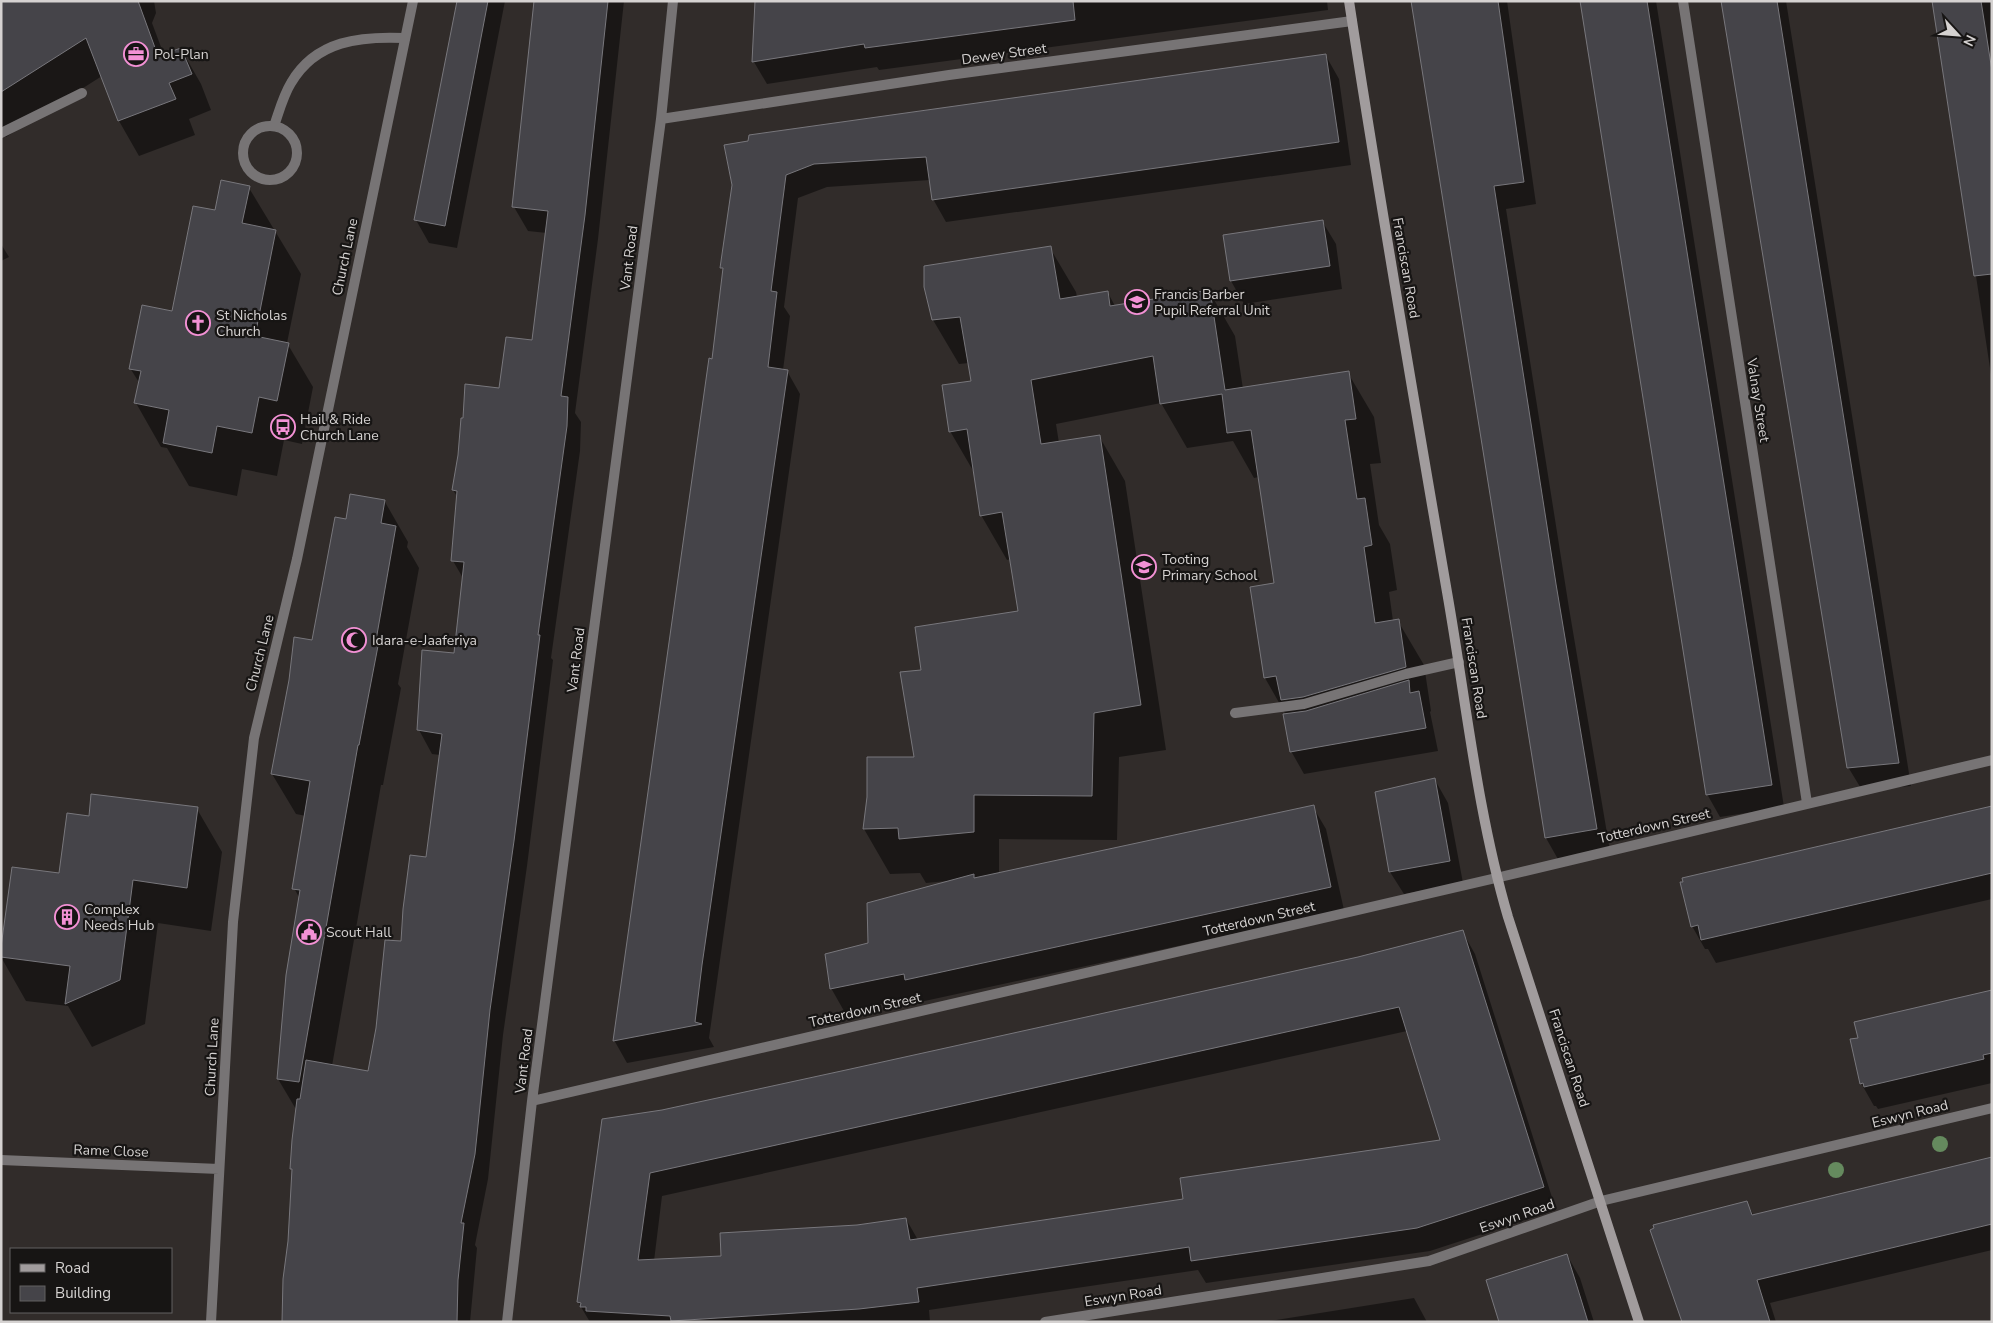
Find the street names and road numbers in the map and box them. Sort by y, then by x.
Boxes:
street label: Dewey Street [960,39,1048,69]
street label: Franciscan Road [1388,216,1424,320]
street label: Church Lane [328,217,362,297]
street label: Vant Road [615,224,642,293]
street label: Valnay Street [1742,356,1774,443]
street label: Church Lane [241,613,279,693]
street label: Franciscan Road [1457,616,1491,720]
street label: Vant Road [562,626,589,695]
street label: Totterdown Street [1596,804,1712,848]
street label: Totterdown Street [1201,897,1317,941]
street label: Totterdown Street [807,988,923,1032]
street label: Franciscan Road [1544,1006,1594,1110]
street label: Church Lane [200,1017,224,1097]
street label: Vant Road [510,1027,537,1096]
street label: Eswyn Road [1870,1095,1950,1133]
street label: Rame Close [73,1140,149,1162]
street label: Eswyn Road [1477,1194,1557,1238]
street label: Eswyn Road [1083,1281,1163,1311]

